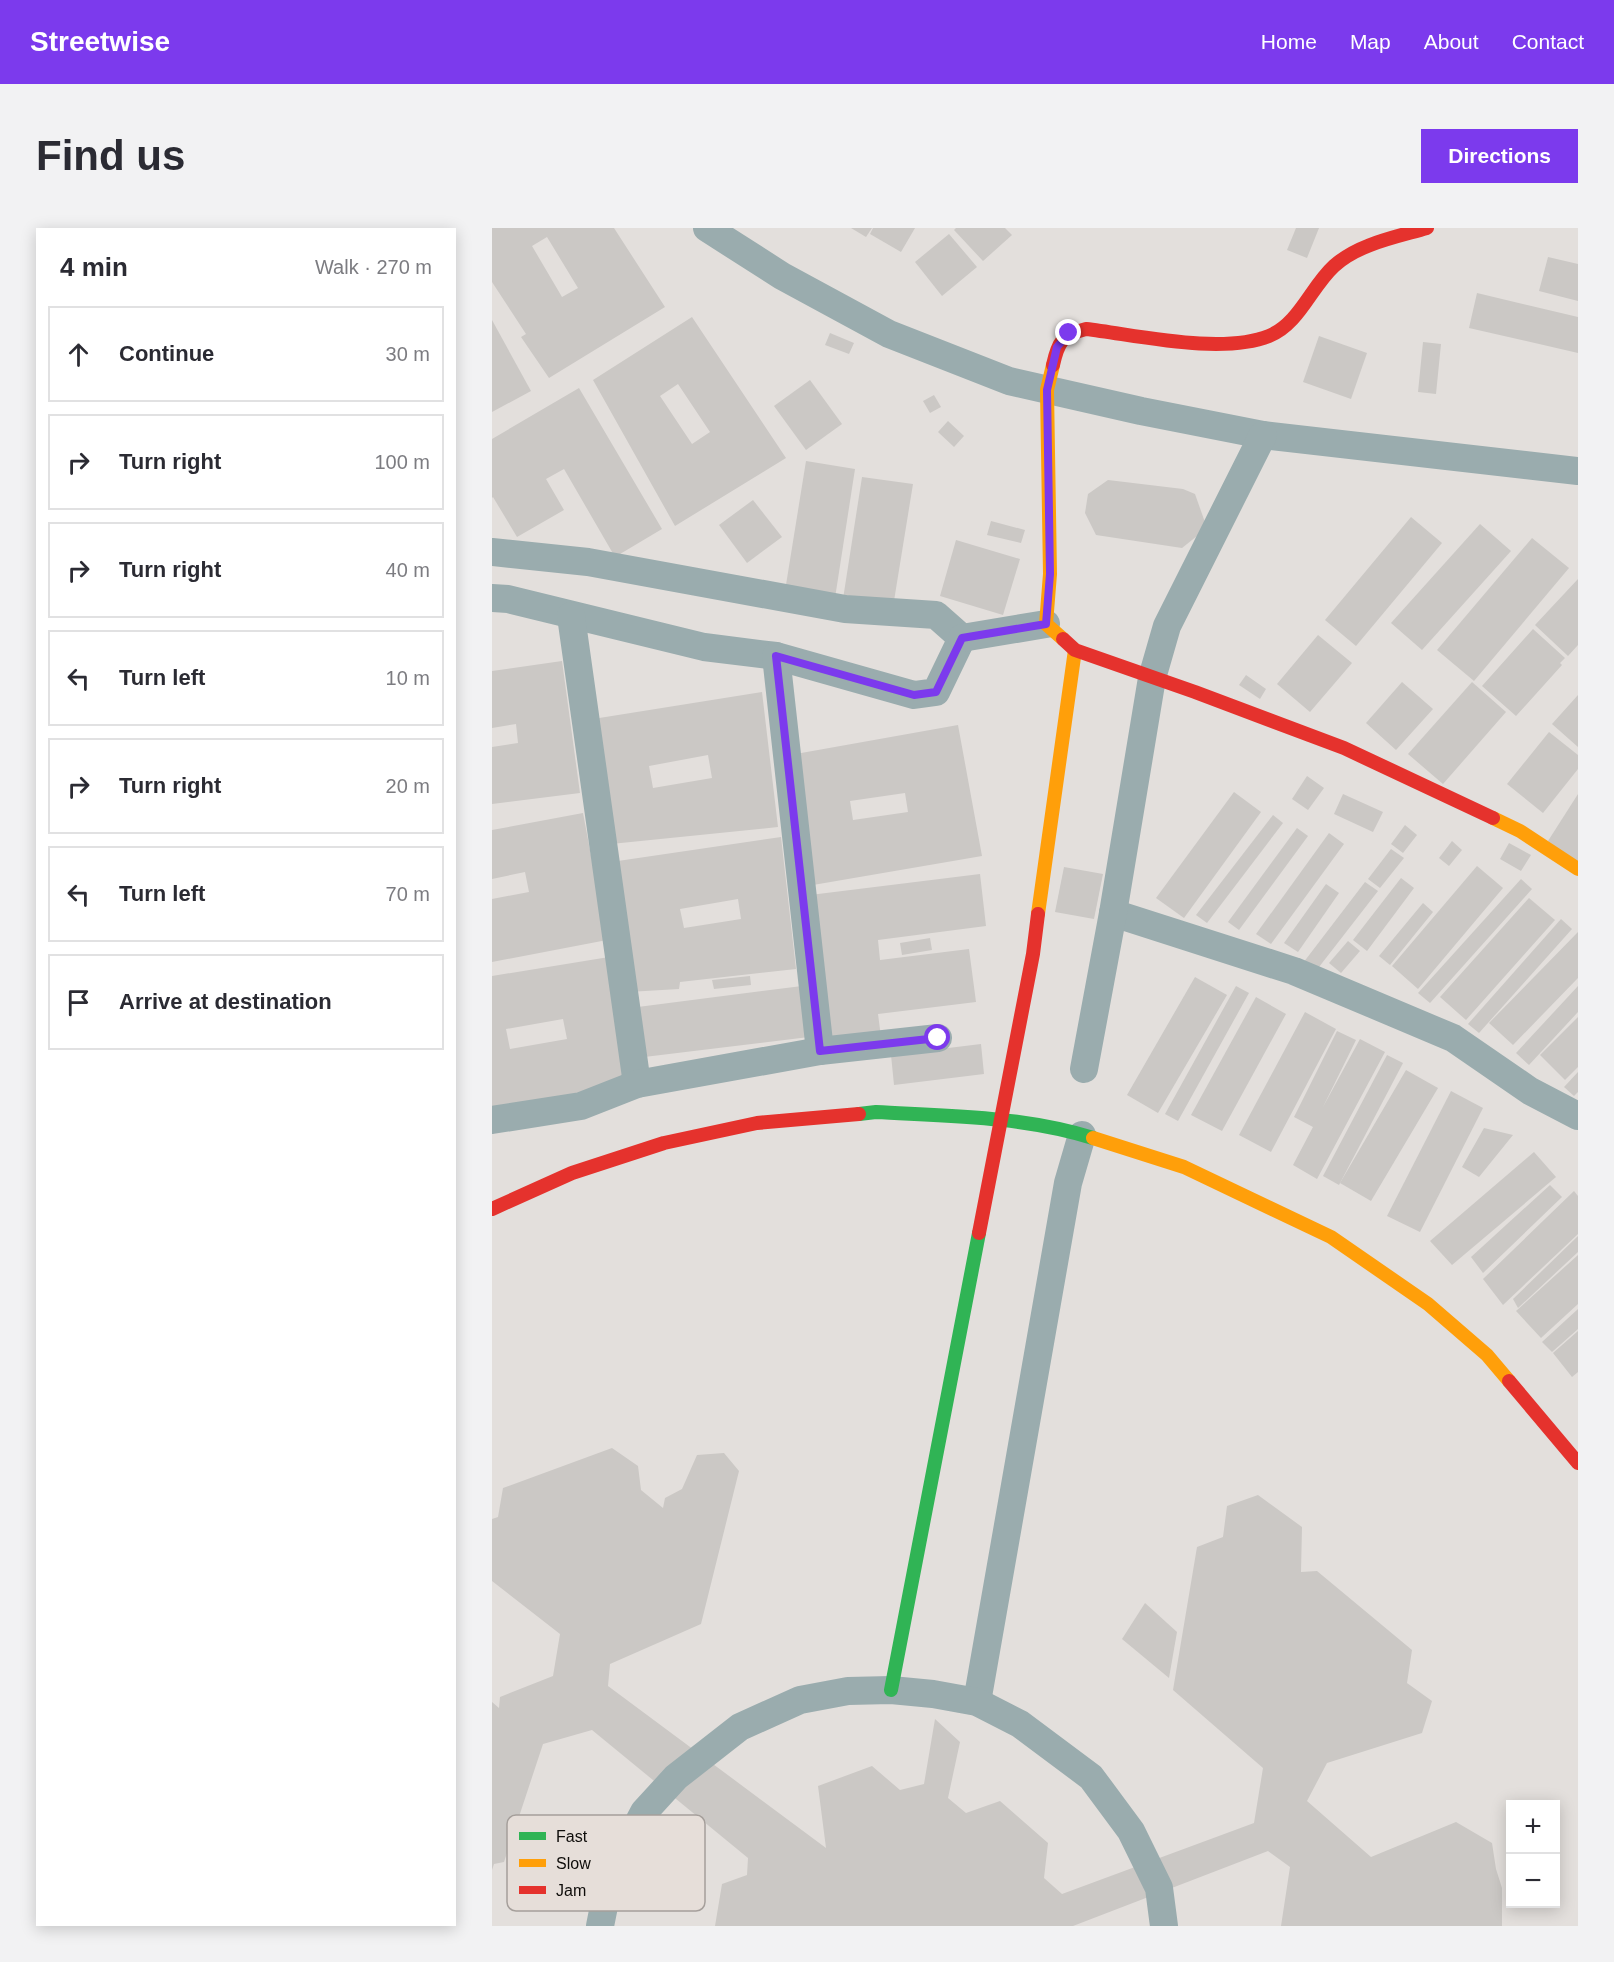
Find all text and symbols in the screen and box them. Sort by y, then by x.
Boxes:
text: Streetwise [30,26,170,57]
text: Home [1261,30,1317,53]
text: Map [1350,30,1391,53]
text: About [1424,30,1479,53]
text: Contact [1512,30,1584,53]
button: Directions [1421,129,1578,183]
text: Find us [36,132,185,179]
text: 4 min [60,252,128,282]
text: Walk · 270 m [315,256,432,278]
route end [1055,319,1081,345]
icon: ahead [62,338,95,371]
text: Continue [119,341,214,366]
text: 30 m [386,343,430,365]
icon: right [62,446,95,479]
text: Turn right [119,449,221,474]
text: 100 m [374,451,430,473]
icon: right [62,554,95,587]
text: Turn right [119,557,221,582]
text: 40 m [386,559,430,581]
icon: left [62,662,95,695]
text: Turn left [119,665,205,690]
text: 10 m [386,667,430,689]
icon: right [62,770,95,803]
text: Turn right [119,773,221,798]
text: 20 m [386,775,430,797]
icon: left [62,878,95,911]
text: Turn left [119,881,205,906]
text: 70 m [386,883,430,905]
icon: arrive [62,986,95,1019]
text: Arrive at destination [119,989,332,1014]
route start [924,1024,950,1050]
map controls [1506,1800,1560,1908]
button: + [1506,1800,1560,1854]
legend [507,1815,705,1911]
text: Fast [556,1828,588,1845]
button: − [1506,1854,1560,1908]
text: Slow [556,1855,591,1872]
text: Jam [556,1882,586,1899]

